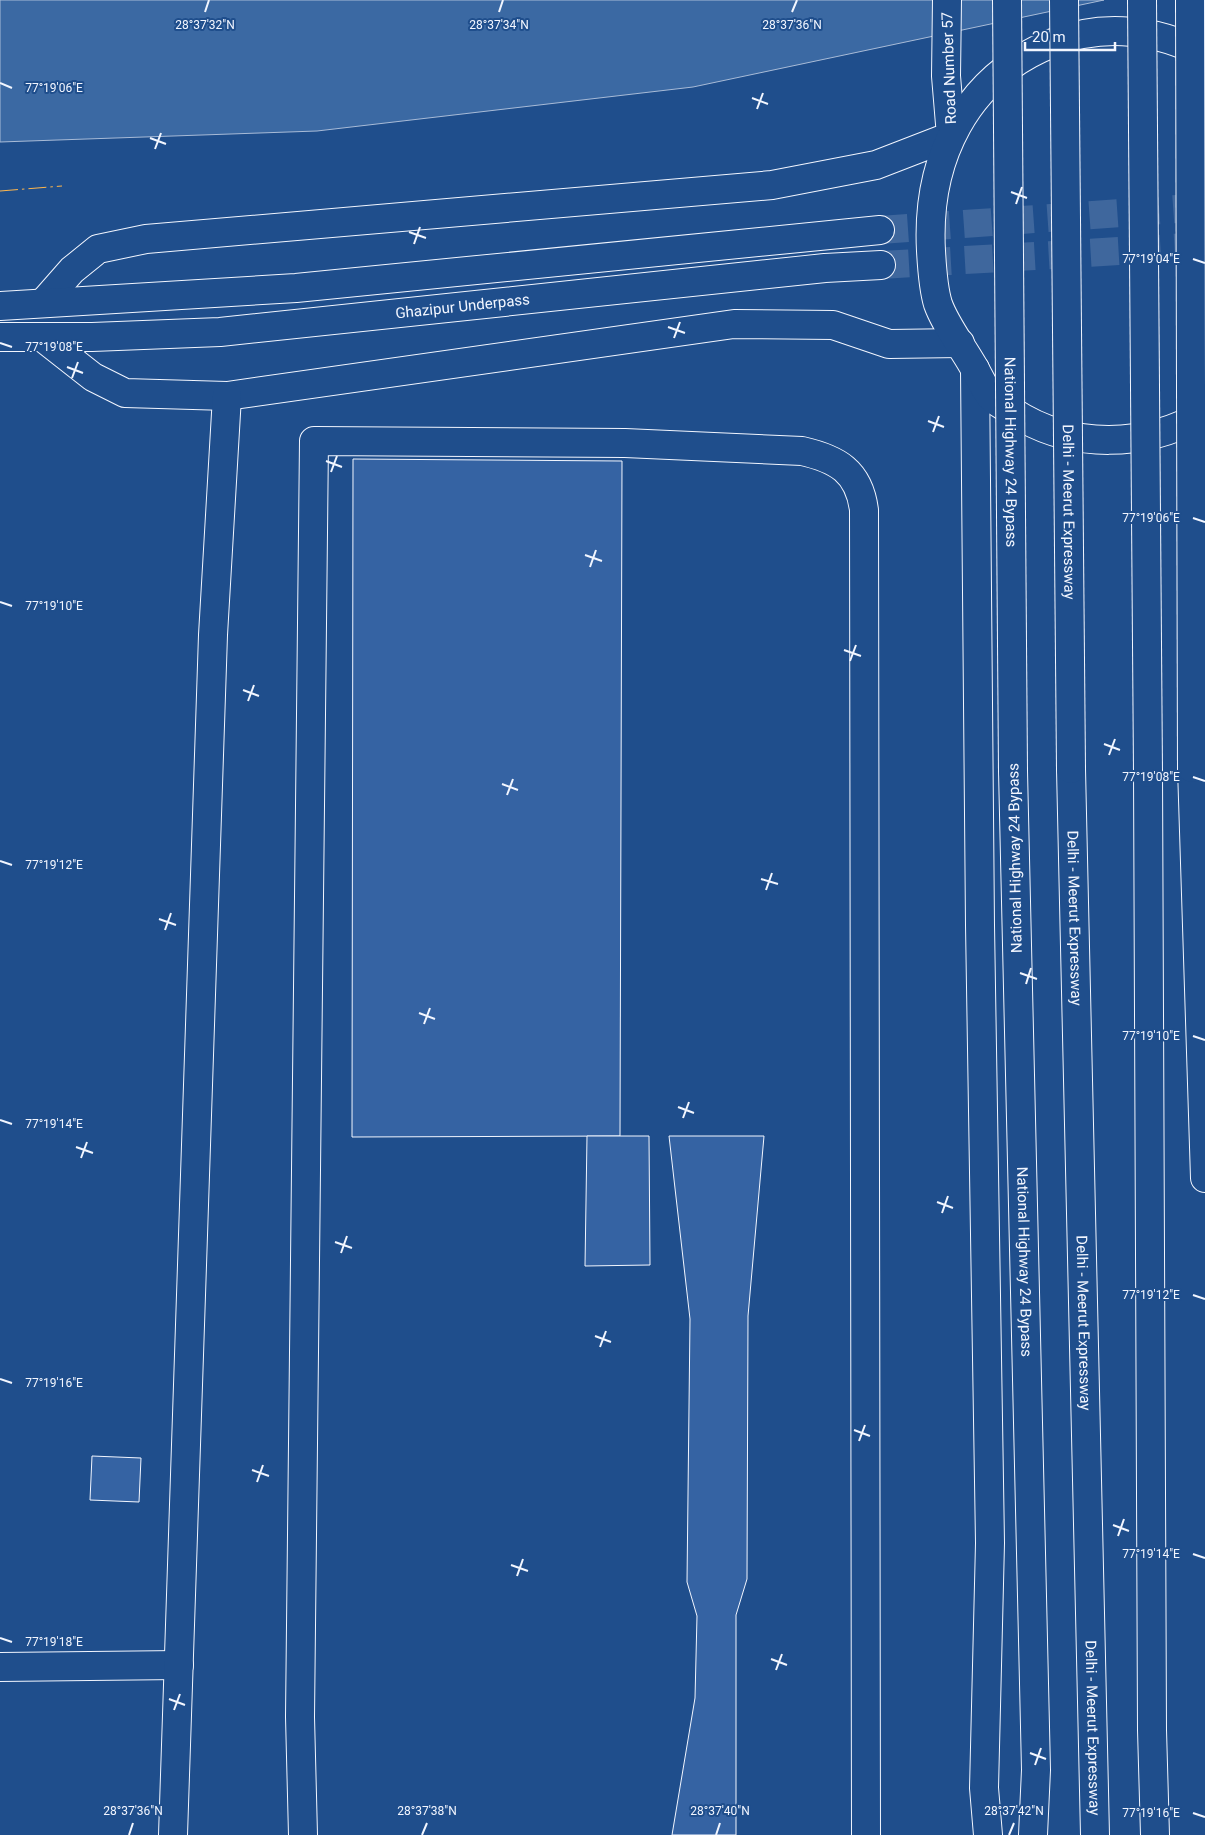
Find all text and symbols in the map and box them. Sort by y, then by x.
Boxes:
street label: Road Number 57 [938,12,960,124]
text: 28°37'32"N [175,18,235,32]
text: 28°37'34"N [469,18,529,32]
text: 28°37'36"N [762,18,822,32]
scale bar [1025,20,1115,52]
text: 20 m [1032,28,1066,46]
text: 77°19'06"E [25,81,83,95]
text: 77°19'04"E [1122,252,1180,266]
street label: Ghazipur Underpass [394,290,531,322]
text: 77°19'08"E [25,340,83,354]
street label: National Highway 24 Bypass [1001,357,1020,547]
street label: Delhi - Meerut Expressway [1059,424,1078,600]
text: 77°19'06"E [1122,511,1180,525]
text: 77°19'10"E [25,599,83,613]
street label: National Highway 24 Bypass [1004,763,1026,953]
text: 77°19'08"E [1122,770,1180,784]
street label: Delhi - Meerut Expressway [1063,830,1085,1006]
text: 77°19'12"E [25,858,83,872]
text: 77°19'10"E [1122,1029,1180,1043]
text: 77°19'14"E [25,1117,83,1131]
street label: National Highway 24 Bypass [1013,1167,1035,1357]
street label: Delhi - Meerut Expressway [1072,1235,1094,1411]
text: 77°19'12"E [1122,1288,1180,1302]
text: 77°19'16"E [25,1376,83,1390]
text: 77°19'14"E [1122,1547,1180,1561]
text: 77°19'18"E [25,1635,83,1649]
street label: Delhi - Meerut Expressway [1082,1640,1104,1816]
text: 28°37'36"N [103,1804,163,1818]
text: 28°37'38"N [397,1804,457,1818]
text: 28°37'40"N [690,1804,750,1818]
text: 28°37'42"N [984,1804,1044,1818]
text: 77°19'16"E [1122,1806,1180,1820]

